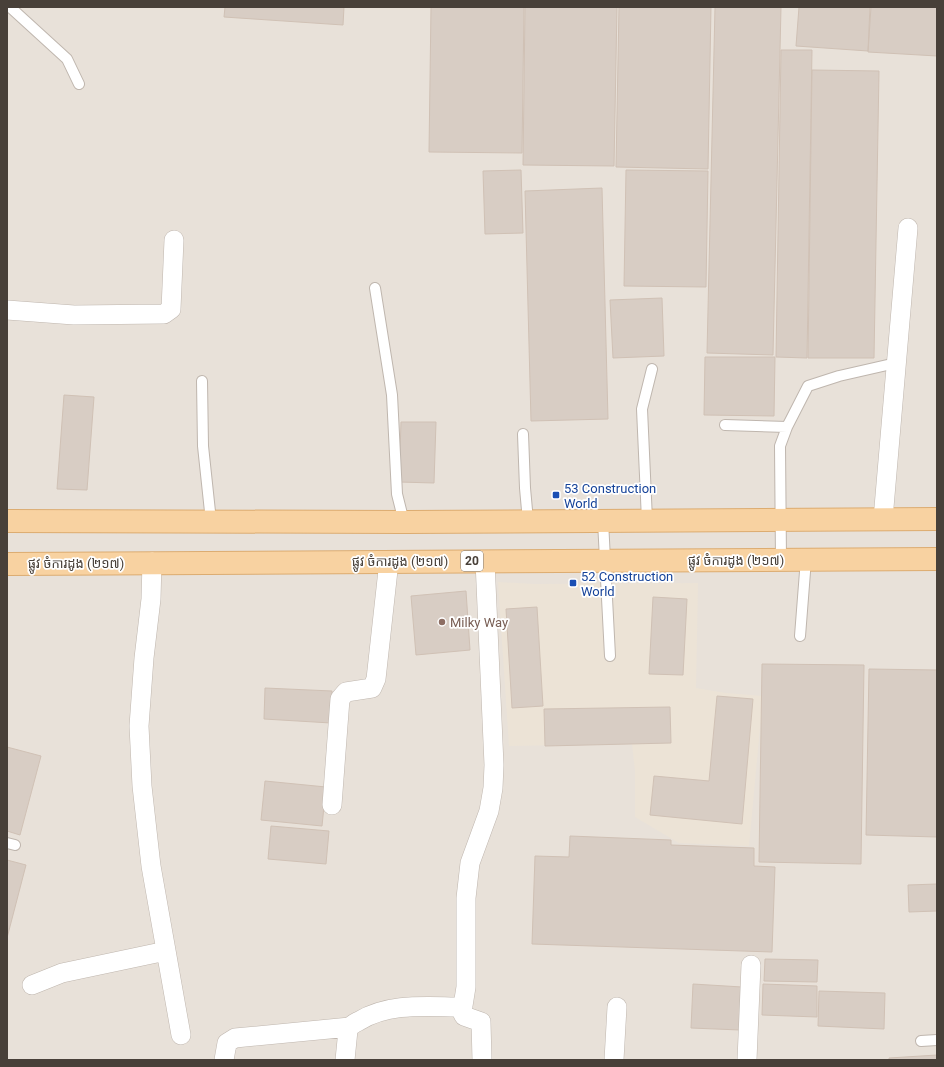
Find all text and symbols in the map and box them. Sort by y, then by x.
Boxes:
place label: 53 Construction World [564,481,656,511]
marker: 53 Construction World [551,490,561,500]
road number: 20 [461,551,483,571]
street label: ផ្លូវ ចំការដូង (២១៧) [688,553,784,571]
street label: ផ្លូវ ចំការដូង (២១៧) [352,554,448,572]
street label: ផ្លូវ ចំការដូង (២១៧) [28,556,124,574]
place label: 52 Construction World [581,569,673,599]
marker: 52 Construction World [568,578,578,588]
place label: Milky Way [450,615,508,630]
marker: Milky Way [437,617,447,627]

